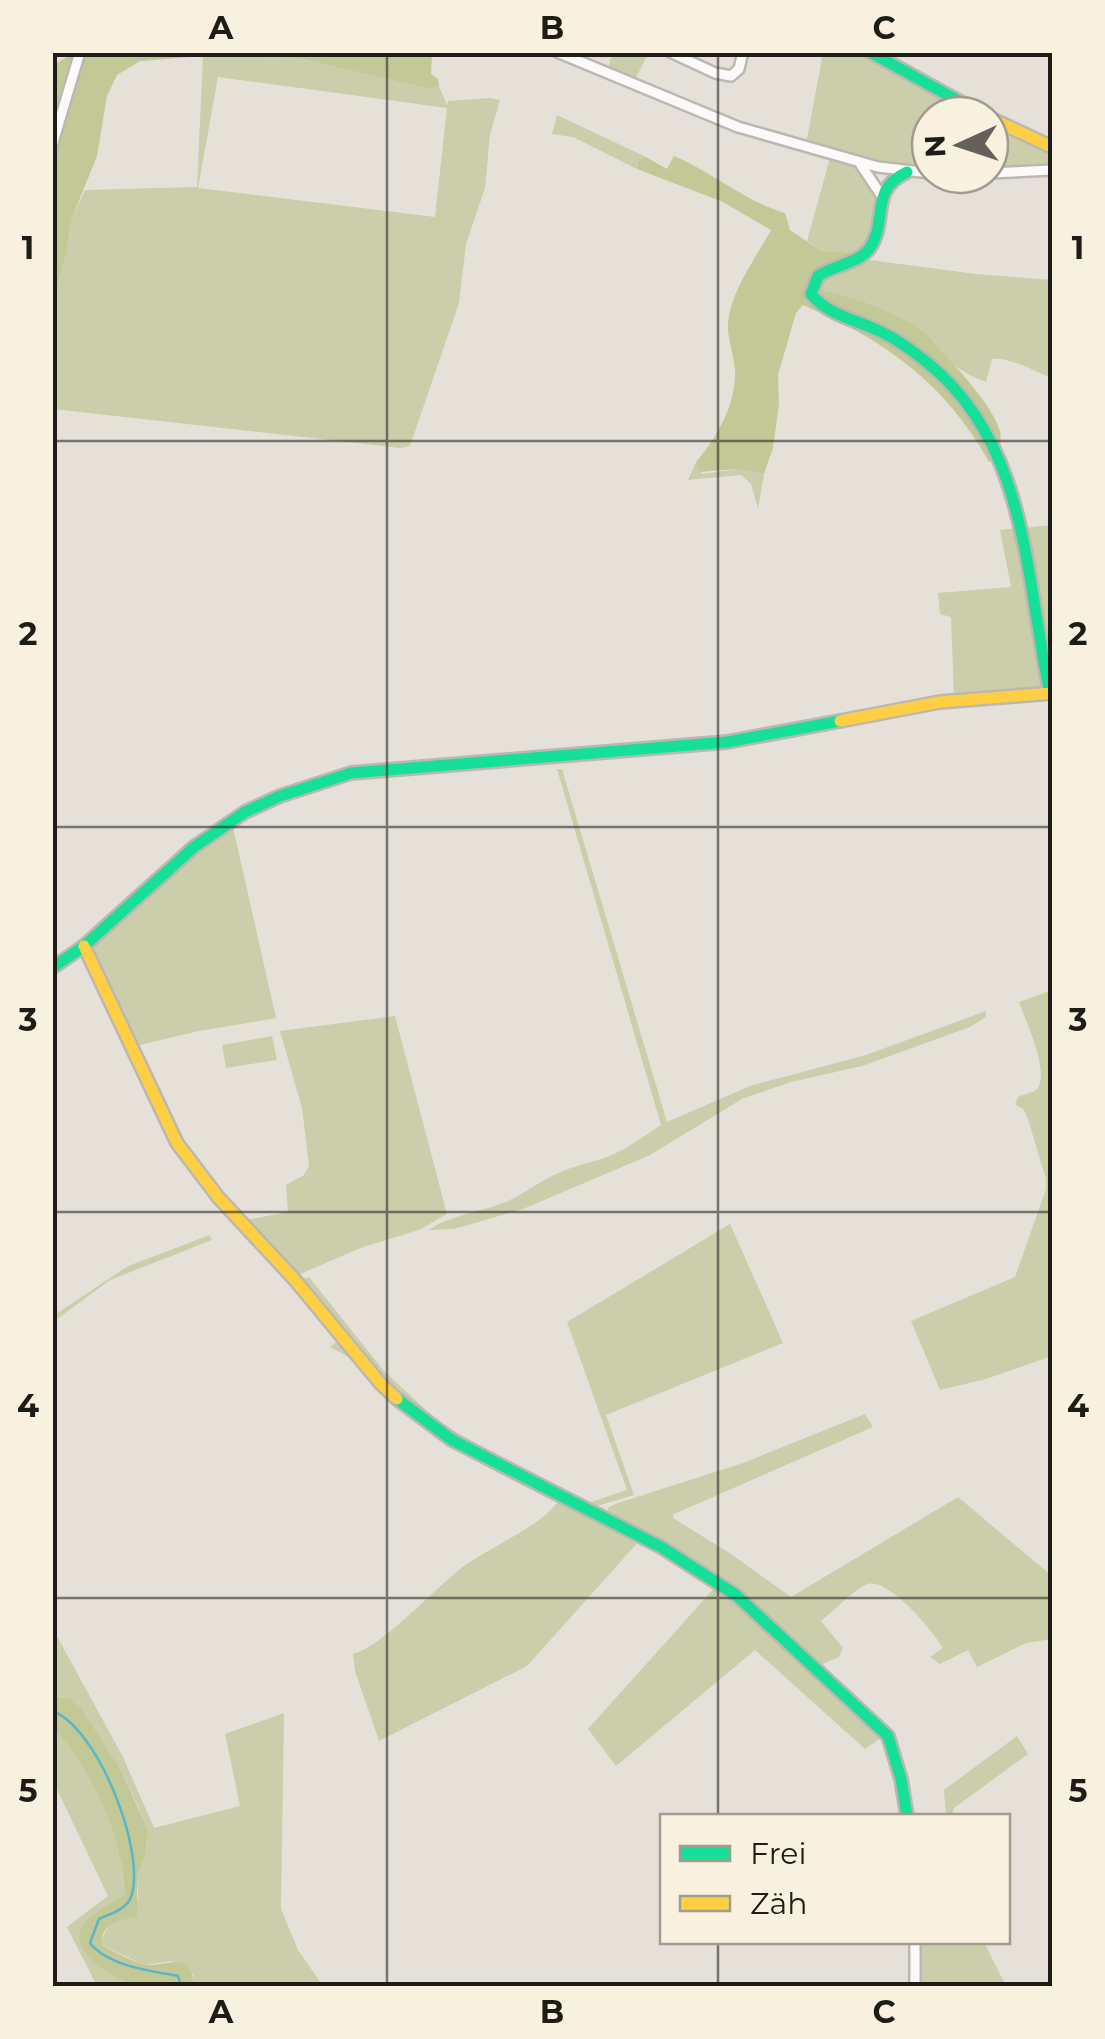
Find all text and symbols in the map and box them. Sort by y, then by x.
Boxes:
text: A [208,8,234,47]
text: B [540,8,564,47]
text: C [872,8,896,47]
north arrow [910,95,1010,195]
text: N [917,134,953,158]
text: 1 [22,228,34,267]
text: 1 [1072,228,1084,267]
text: 2 [19,614,37,653]
text: 2 [1069,614,1087,653]
text: 3 [18,1000,37,1039]
text: 3 [1068,1000,1087,1039]
text: 4 [17,1386,39,1425]
text: 4 [1067,1386,1089,1425]
text: 5 [18,1771,38,1810]
text: 5 [1068,1771,1088,1810]
legend [660,1814,1010,1944]
text: Frei [750,1835,807,1872]
text: Zäh [750,1885,808,1922]
text: A [208,1992,234,2031]
text: B [540,1992,564,2031]
text: C [872,1992,896,2031]

